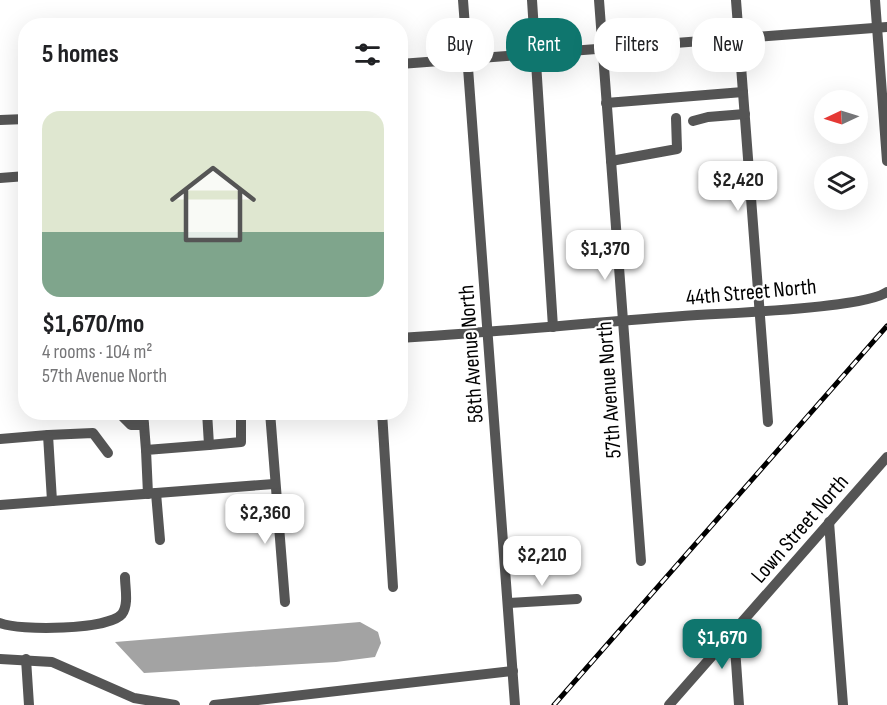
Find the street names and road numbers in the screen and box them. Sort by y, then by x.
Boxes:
street label: 44th Street North [685,273,818,312]
street label: 58th Avenue North [453,284,490,424]
street label: 57th Avenue North [591,320,628,460]
street label: Lown Street North [746,469,855,589]

